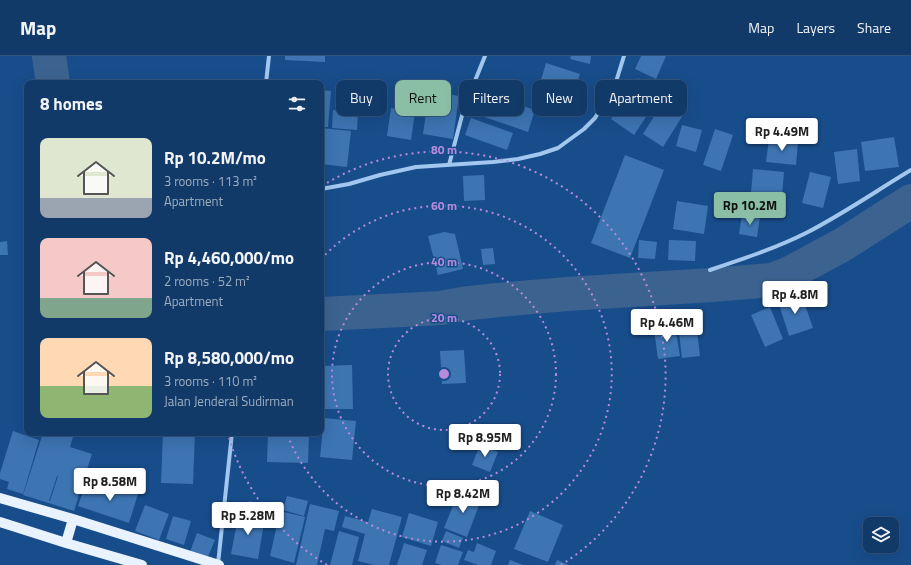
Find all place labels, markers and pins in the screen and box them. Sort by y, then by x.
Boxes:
pin: Rp 4.49M [741,118,823,152]
pin: Rp 10.2M [709,192,791,226]
pin: Rp 4.8M [758,281,832,315]
pin: Rp 4.46M [626,309,708,343]
centre of rings [437,367,451,381]
pin: Rp 8.95M [444,424,526,458]
pin: Rp 8.58M [69,468,151,502]
pin: Rp 8.42M [422,480,504,514]
pin: Rp 5.28M [207,502,289,536]

